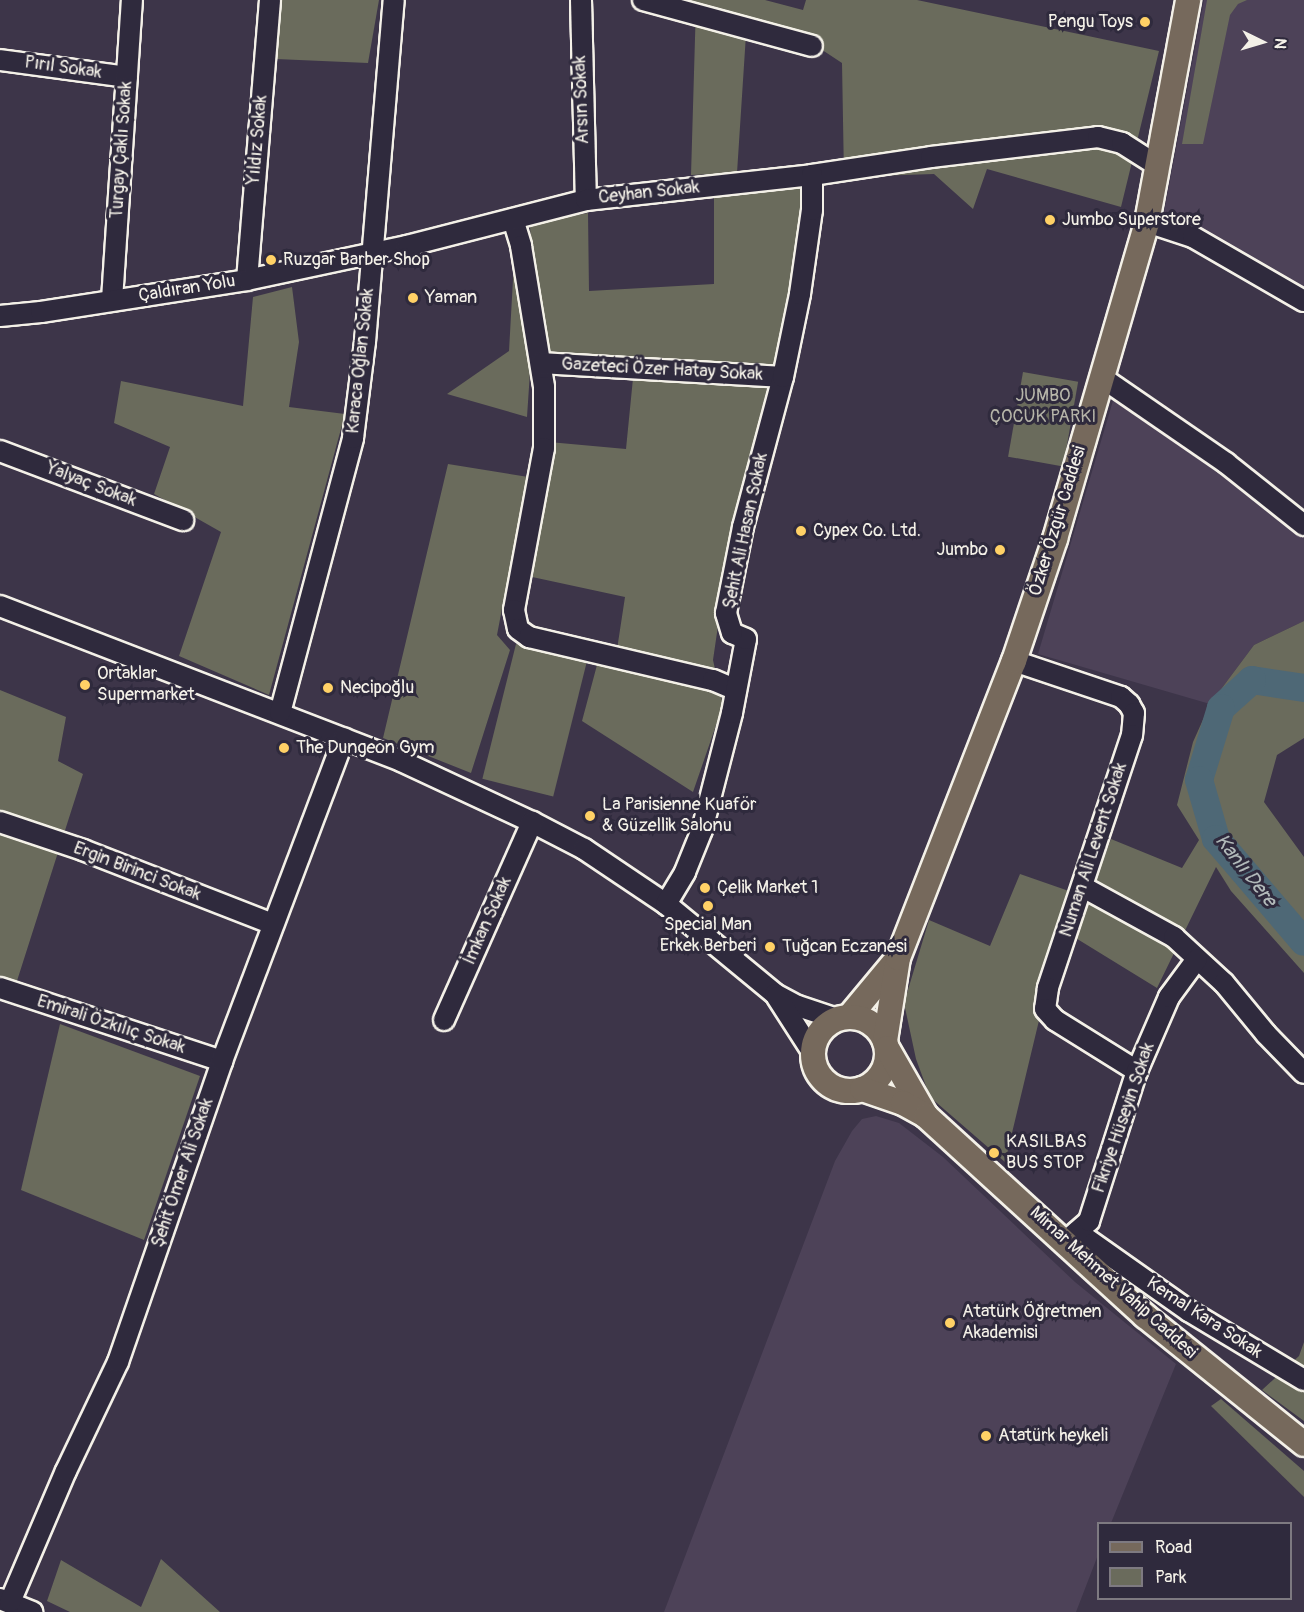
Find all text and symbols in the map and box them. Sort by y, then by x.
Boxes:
place label: Pengu Toys [1048,11,1133,33]
north arrow [1232,12,1292,72]
marker: Pengu Toys [1138,15,1152,29]
text: N [1269,37,1290,50]
street label: Pırıl Sokak [23,52,103,84]
street label: Arsın Sokak [570,55,594,145]
street label: Turgay Çaklı Sokak [106,81,138,219]
street label: Yıldız Sokak [243,94,273,186]
street label: Ceyhan Sokak [597,177,701,209]
place label: Jumbo Superstore [1062,209,1201,231]
marker: Jumbo Superstore [1043,213,1057,227]
place label: Ruzgar Barber Shop [283,249,430,271]
marker: Ruzgar Barber Shop [264,253,278,267]
street label: Çaldıran Yolu [137,271,237,307]
street label: Karaca Oğlan Sokak [343,287,379,435]
place label: Yaman [425,287,477,309]
marker: Yaman [406,291,420,305]
street label: Gazeteci Özer Hatay Sokak [561,354,763,386]
park label: JUMBO ÇOCUK PARKI [990,386,1096,428]
street label: Özker Özgür Caddesi [1025,443,1091,599]
street label: Şehit Ali Hasan Sokak [719,451,773,611]
street label: Yalyaç Sokak [43,458,139,512]
place label: Cypex Co. Ltd. [813,520,921,542]
marker: Cypex Co. Ltd. [794,524,808,538]
place label: Jumbo [936,539,988,561]
marker: Jumbo [993,543,1007,557]
place label: Ortaklar Supermarket [97,664,195,706]
place label: Necipoğlu [340,677,414,699]
marker: Ortaklar Supermarket [78,678,92,692]
marker: Necipoğlu [321,681,335,695]
place label: The Dungeon Gym [296,737,435,759]
marker: The Dungeon Gym [277,741,291,755]
street label: Numan Ali Levent Sokak [1056,760,1132,940]
place label: La Parisienne Kuaför & Güzellik Salonu [602,795,756,838]
marker: La Parisienne Kuaför & Güzellik Salonu [583,809,597,823]
water label: Kanlı Dere [1210,829,1282,911]
street label: Ergin Birinci Sokak [70,838,204,906]
street label: İmkan Sokak [459,874,517,968]
place label: Çelik Market 1 [717,877,818,899]
marker: Çelik Market 1 [698,881,712,895]
marker: Special Man Erkek Berberi [701,899,715,913]
place label: Special Man Erkek Berberi [660,915,756,958]
place label: Tuğcan Eczanesi [782,936,907,958]
marker: Tuğcan Eczanesi [763,940,777,954]
street label: Emirali Özkılıç Sokak [34,991,188,1059]
street label: Fikriye Hüseyin Sokak [1088,1040,1160,1196]
street label: Şehit Ömer Ali Sokak [147,1096,219,1250]
place label: KASILBAS BUS STOP [1006,1132,1087,1174]
marker: KASILBAS BUS STOP [987,1146,1001,1160]
street label: Mimar Mehmet Vahip Caddesi [1025,1202,1201,1364]
street label: Kemal Kara Sokak [1142,1273,1266,1363]
place label: Atatürk Öğretmen Akademisi [962,1302,1102,1344]
marker: Atatürk Öğretmen Akademisi [943,1316,957,1330]
place label: Atatürk heykeli [998,1425,1108,1447]
marker: Atatürk heykeli [979,1429,993,1443]
legend [1097,1522,1292,1600]
text: Road [1155,1536,1192,1559]
text: Park [1155,1566,1187,1589]

